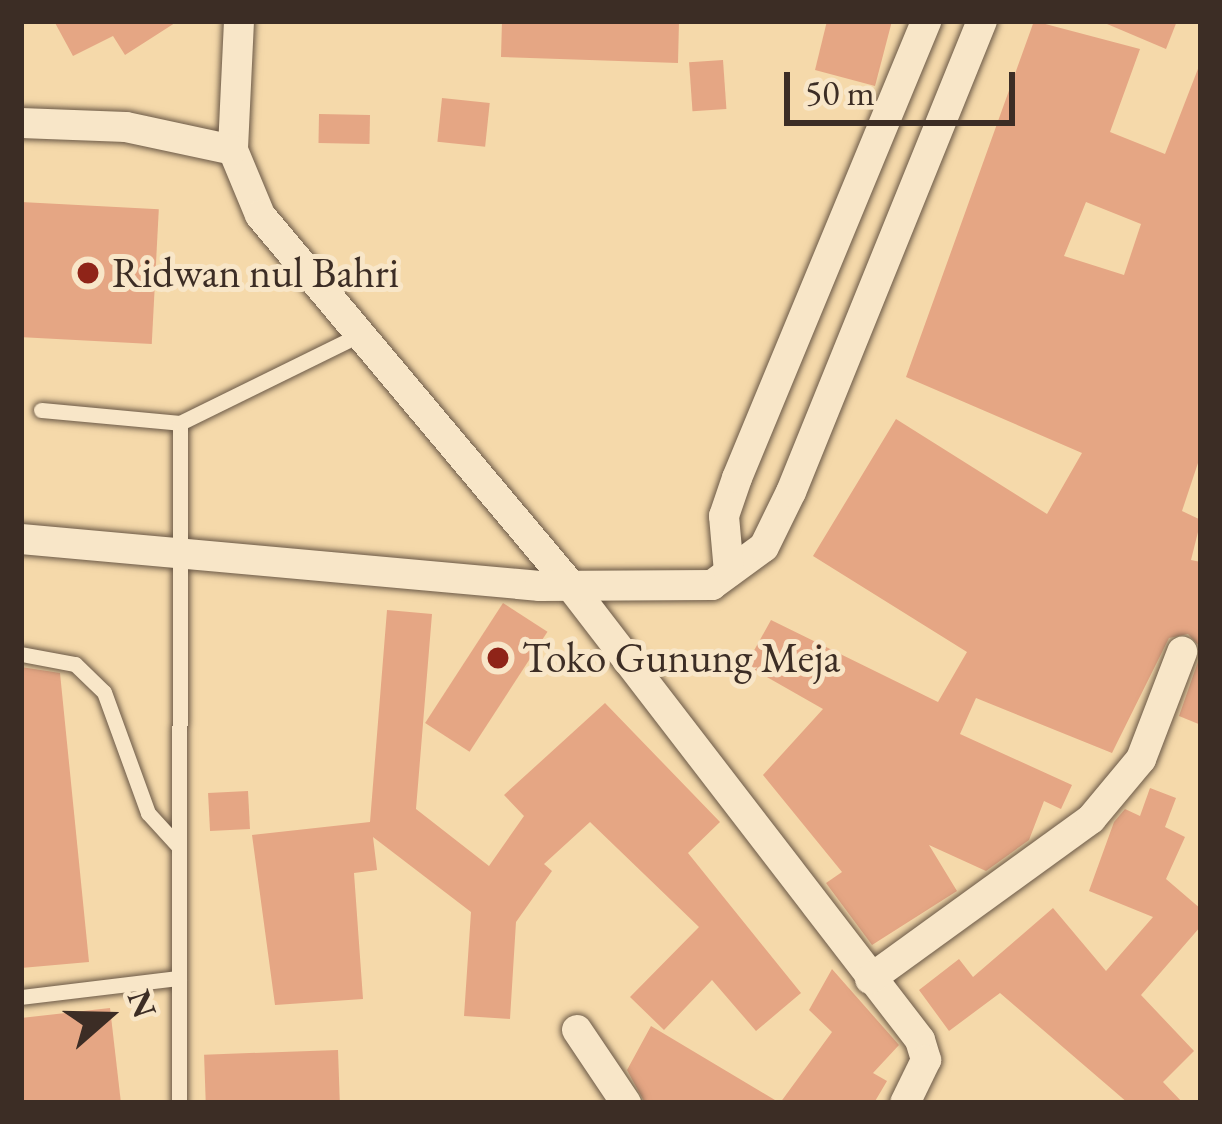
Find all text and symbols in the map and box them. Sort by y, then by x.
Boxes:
scale bar [790,48,1021,122]
text: 50 m [805,69,875,116]
place label: Ridwan nul Bahri [112,248,399,298]
marker: Ridwan nul Bahri [75,260,101,286]
place label: Toko Gunung Meja [522,633,840,683]
marker: Toko Gunung Meja [485,645,511,671]
north arrow [48,956,168,1076]
text: N [118,984,167,1023]

